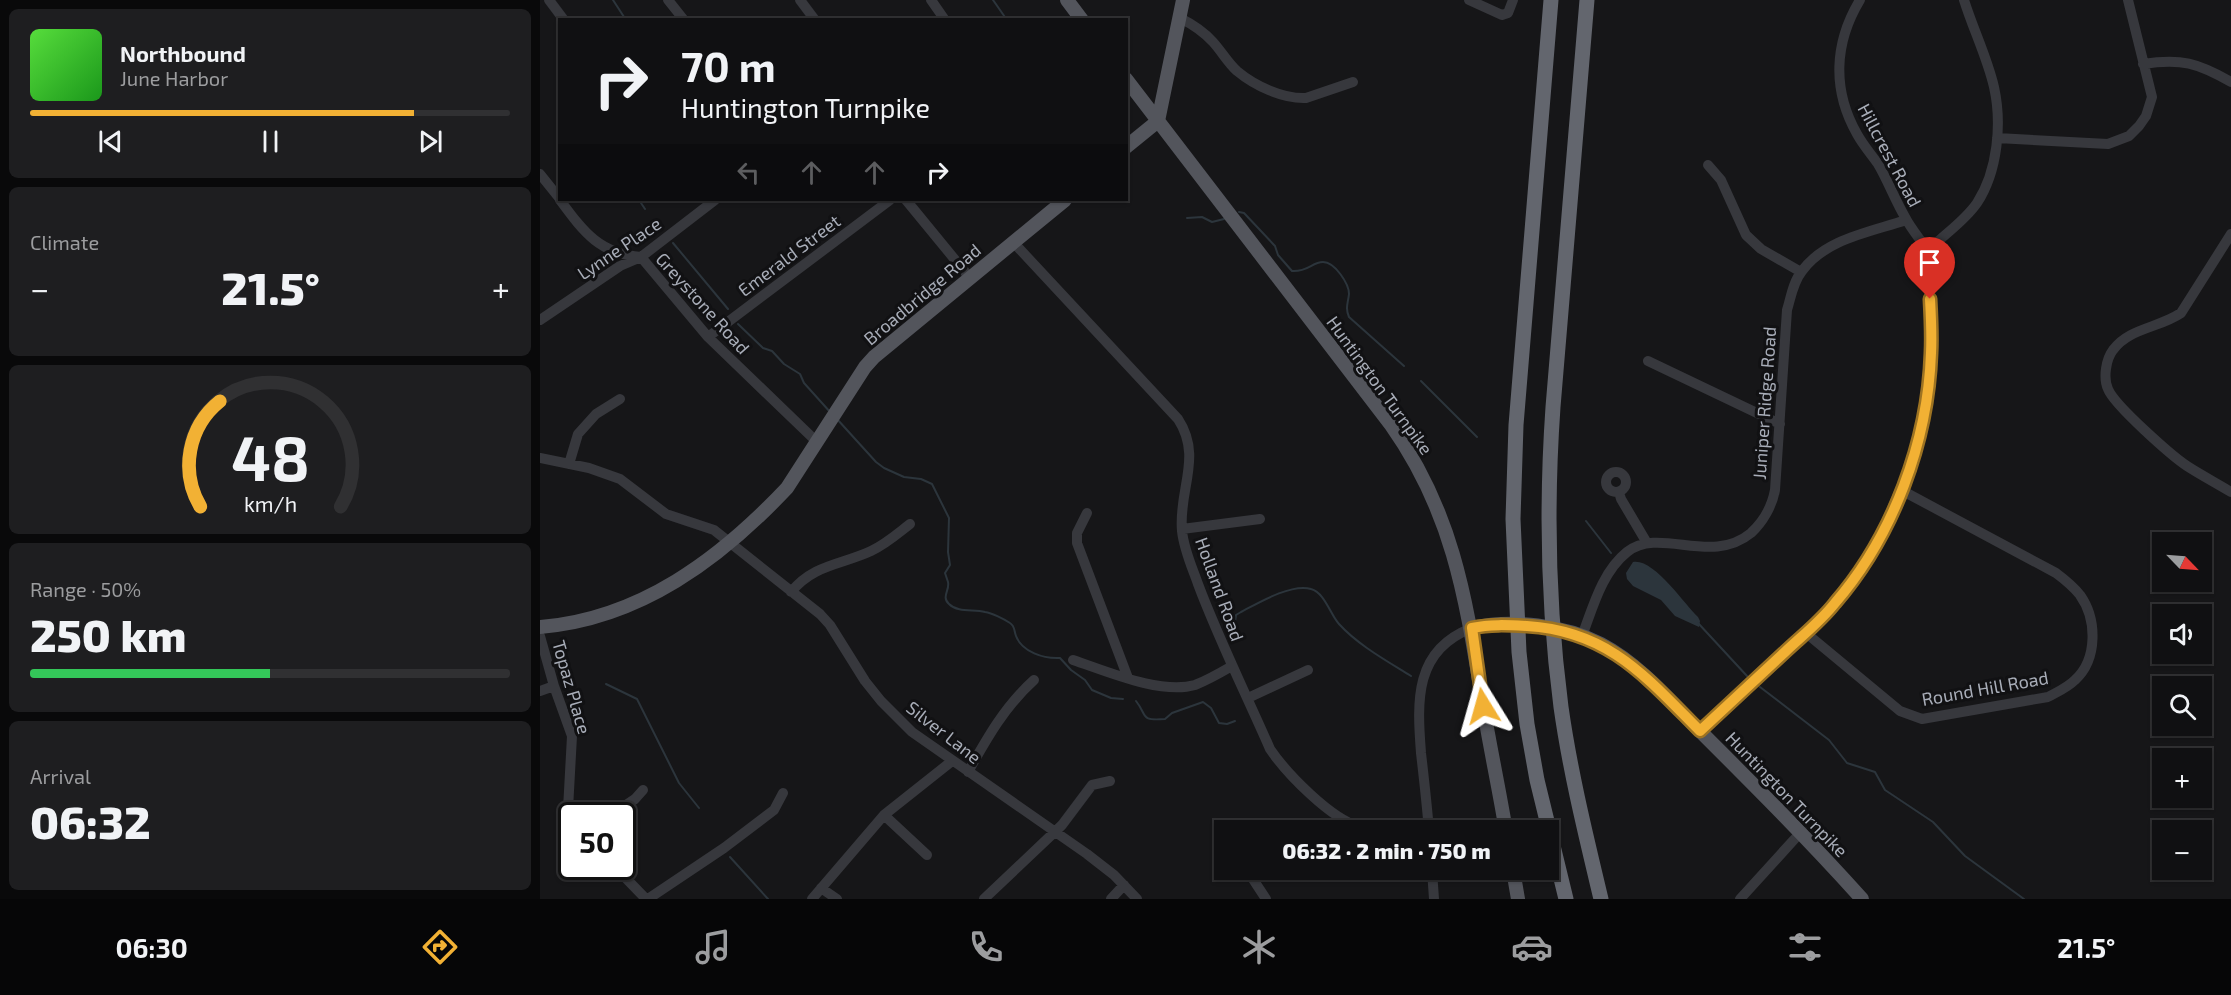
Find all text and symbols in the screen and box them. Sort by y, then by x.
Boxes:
text: Northbound [120,40,246,66]
text: 70 m [681,40,776,90]
icon: right [582,42,660,120]
text: June Harbor [120,66,228,90]
text: Huntington Turnpike [681,91,930,123]
street label: Hillcrest Road [1854,99,1926,211]
icon: previous [94,125,127,158]
icon: pause [254,125,287,158]
icon: next [414,125,447,158]
icon: left [732,156,765,189]
icon: ahead [795,156,828,189]
icon: ahead [858,156,891,189]
icon: right [921,156,954,189]
street label: Emerald Street [734,209,845,301]
street label: Lynne Place [573,212,665,284]
text: Climate [30,230,99,254]
pin [1904,237,1955,299]
street label: Broadbridge Road [859,239,985,349]
icon: arrive [1913,246,1946,279]
street label: Greystone Road [652,248,754,358]
text: 21.5° [221,260,320,314]
text: − [30,268,49,308]
text: + [492,268,510,308]
street label: Huntington Turnpike [1322,311,1438,459]
street label: Juniper Ridge Road [1748,326,1780,480]
text: 48 [231,419,309,494]
text: km/h [243,491,297,516]
north arrow [2152,532,2212,592]
map controls [2152,532,2212,880]
street label: Holland Road [1191,534,1249,644]
text: Range · 50% [30,577,141,601]
button: sound [2152,604,2212,664]
text: 250 km [30,607,187,661]
street label: Topaz Place [548,638,596,736]
street label: Round Hill Road [1920,666,2050,710]
position arrow [1451,674,1515,738]
button: search [2152,676,2212,736]
street label: Silver Lane [902,696,986,768]
street label: Huntington Turnpike [1721,727,1853,861]
button: + [2152,748,2212,808]
text: Arrival [30,764,91,788]
text: 06:32 [30,794,151,848]
speed limit sign: 50 [558,802,636,880]
button: − [2152,820,2212,880]
text: 06:32 · 2 min · 750 m [1282,837,1491,863]
icon: directions [419,926,461,968]
icon: music [692,926,734,968]
icon: phone [965,926,1007,968]
icon: climate [1238,926,1280,968]
icon: car [1511,926,1553,968]
icon: filters [1784,926,1826,968]
text: 06:30 [116,931,188,963]
text: 21.5° [2057,931,2115,963]

